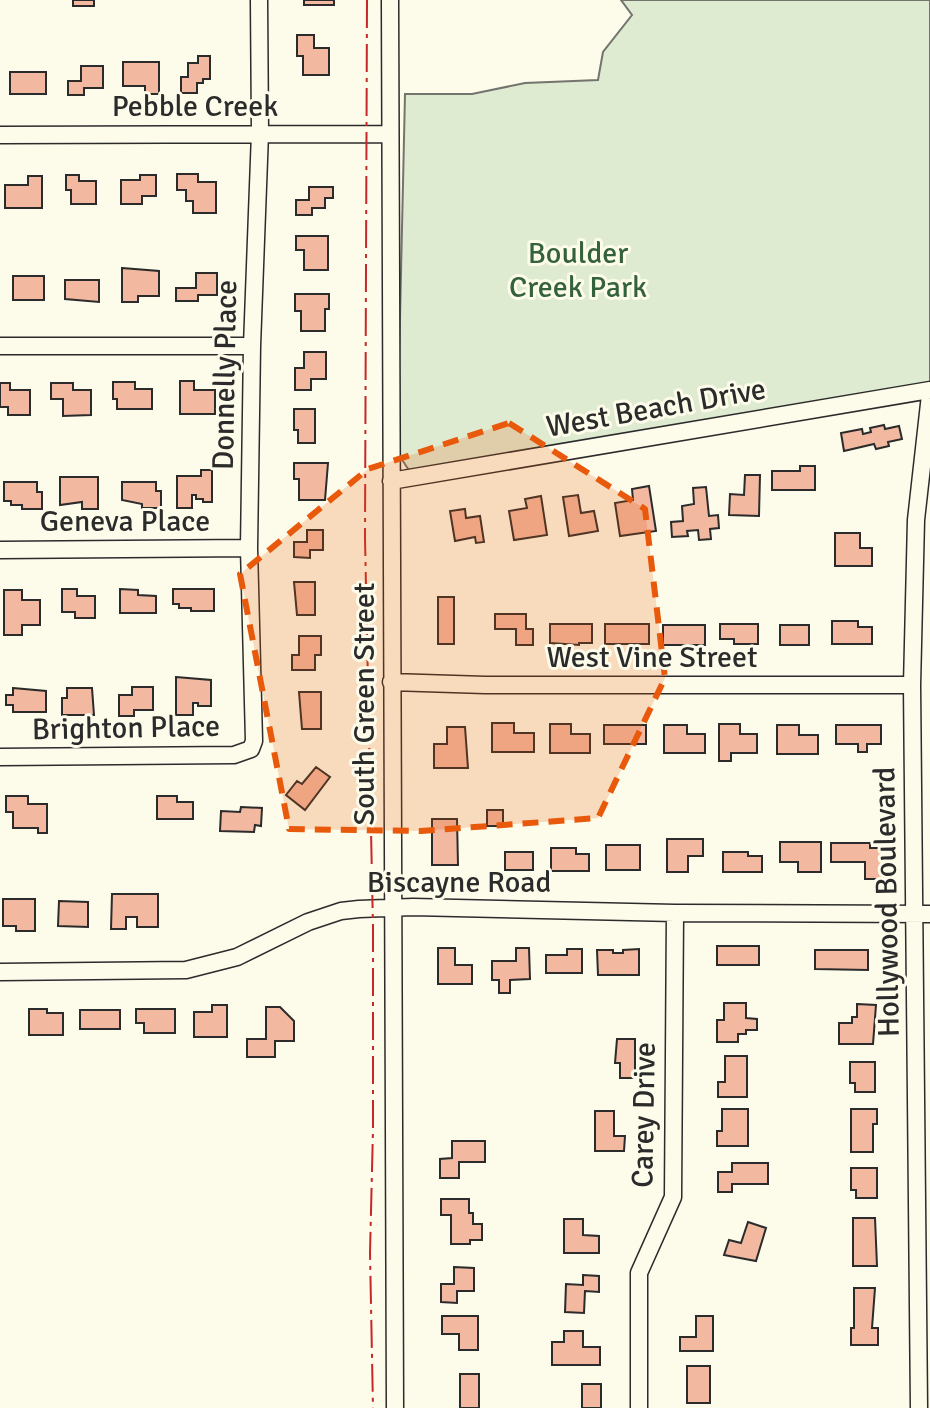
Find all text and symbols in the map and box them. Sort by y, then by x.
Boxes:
street label: Pebble Creek [112,88,278,125]
park label: Boulder Creek Park [509,235,647,306]
street label: Donnelly Place [205,280,245,470]
street label: West Beach Drive [543,371,769,445]
street label: Geneva Place [40,503,210,540]
street label: South Green Street [346,582,383,826]
street label: West Vine Street [546,639,758,676]
street label: Brighton Place [32,708,220,748]
street label: Hollywood Boulevard [866,766,908,1038]
street label: Biscayne Road [367,864,551,901]
street label: Carey Drive [624,1042,664,1188]

